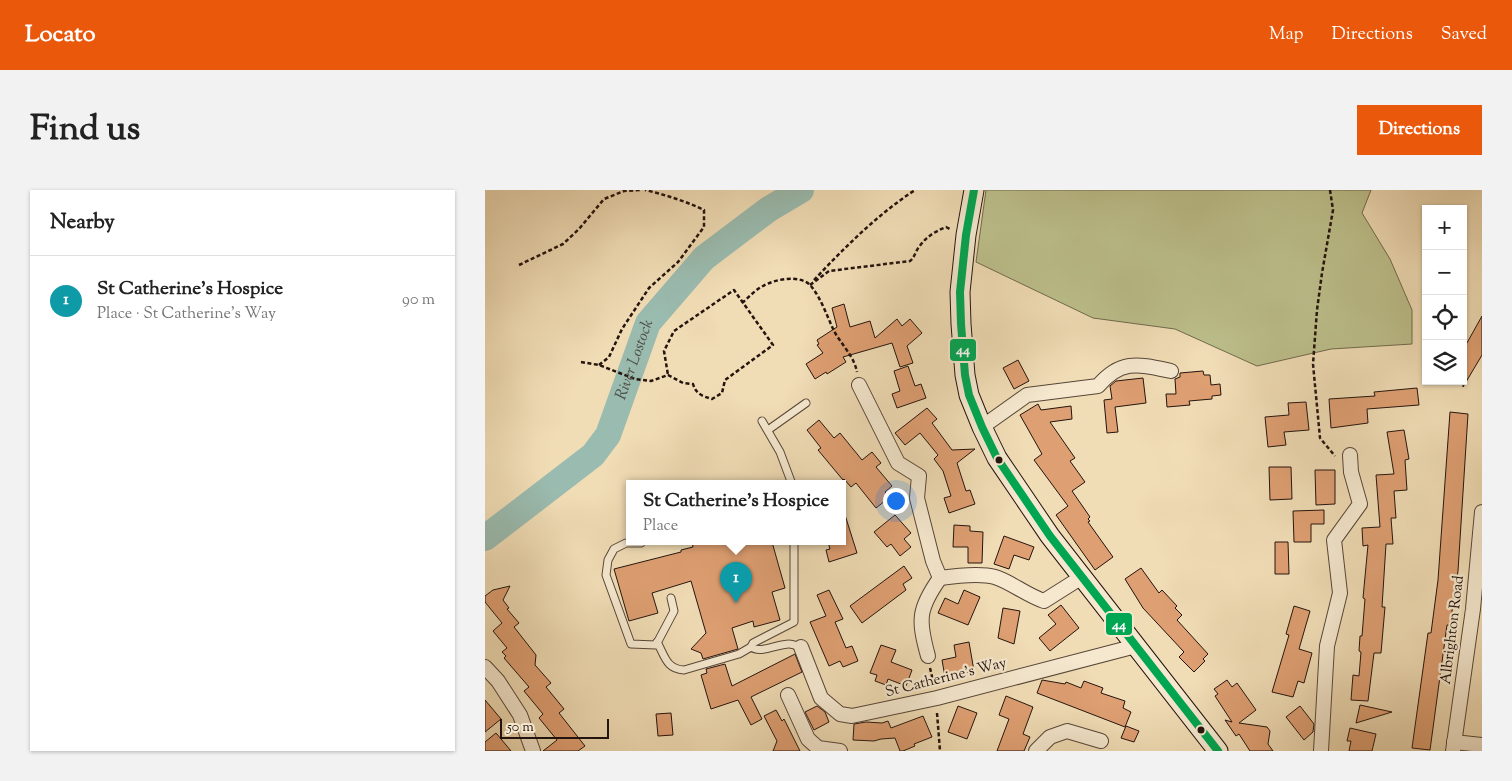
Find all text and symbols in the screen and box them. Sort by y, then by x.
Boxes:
text: Locato [25,18,96,52]
text: Map [1269,22,1304,48]
text: Directions [1332,22,1413,48]
text: Saved [1441,22,1487,48]
text: Find us [30,105,140,156]
button: Directions [1357,105,1482,155]
map controls [1422,205,1467,385]
button: + [1422,205,1467,250]
text: Nearby [50,208,115,238]
button: − [1422,250,1467,295]
text: St Catherine's Hospice [97,276,283,303]
text: 1 [63,289,69,312]
text: 90 m [402,289,435,312]
button: locate [1422,295,1467,340]
text: Place · St Catherine's Way [97,303,276,326]
water label: River Lostock [610,317,660,403]
line badge: 44 [949,338,977,362]
button: layers [1422,340,1467,385]
text: 44 [955,341,970,361]
unlabelled marker [994,455,1004,465]
popup [626,480,846,545]
text: St Catherine's Hospice [643,488,829,515]
your location [883,488,909,514]
text: Place [643,515,678,538]
pin: 1 [720,562,752,603]
street label: Albrighton Road [1436,574,1470,686]
line badge: 44 [1105,612,1133,636]
text: 44 [1111,616,1126,636]
street label: St Catherine's Way [883,653,1010,703]
scale bar [500,716,609,739]
text: 50 m [507,718,534,738]
unlabelled marker [1196,725,1206,735]

